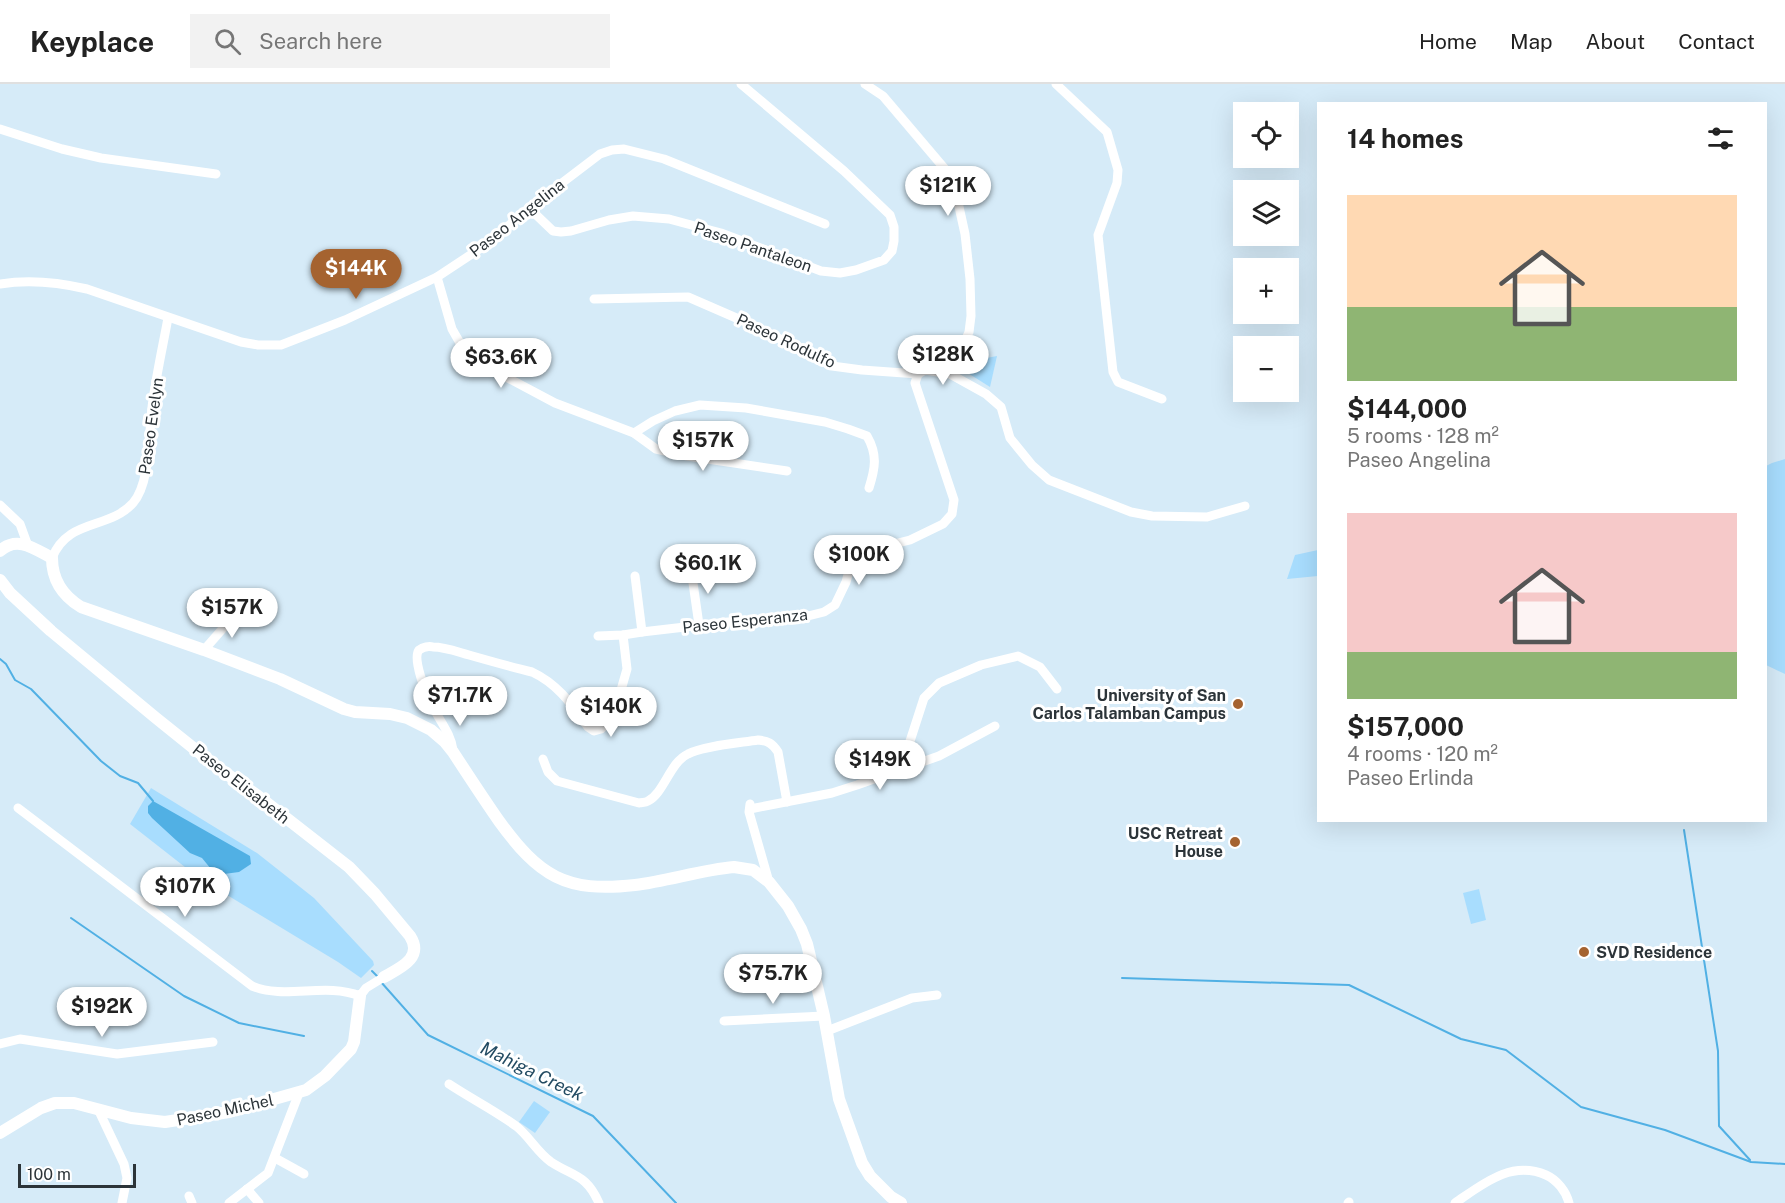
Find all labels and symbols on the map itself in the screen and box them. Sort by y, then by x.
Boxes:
pin: $121K [906,166,990,217]
street label: Paseo Angelina [466,175,568,261]
street label: Paseo Pantaleon [692,218,814,276]
pin: $144K [314,249,398,300]
street label: Paseo Rodulfo [733,310,839,372]
pin: $128K [901,335,985,386]
pin: $63.6K [452,338,550,389]
street label: Paseo Evelyn [135,376,167,476]
pin: $157K [661,421,745,472]
pin: $100K [817,535,901,586]
pin: $60.1K [659,544,757,595]
pin: $157K [190,588,274,639]
street label: Paseo Esperanza [681,605,809,637]
pin: $71.7K [411,676,509,727]
place label: University of San Carlos Talamban Campus [1033,686,1226,723]
pin: $140K [569,687,653,738]
marker: University of San Carlos Talamban Campus [1231,697,1245,711]
street label: Paseo Elisabeth [189,740,293,828]
pin: $149K [838,740,922,791]
place label: USC Retreat House [1128,824,1223,861]
marker: USC Retreat House [1228,835,1242,849]
pin: $107K [143,867,227,918]
place label: SVD Residence [1596,943,1712,962]
marker: SVD Residence [1577,945,1591,959]
pin: $75.7K [724,954,822,1005]
pin: $192K [60,987,144,1038]
water label: Mahiga Creek [477,1037,587,1105]
street label: Paseo Michel [175,1090,275,1130]
scale bar [18,1161,136,1188]

